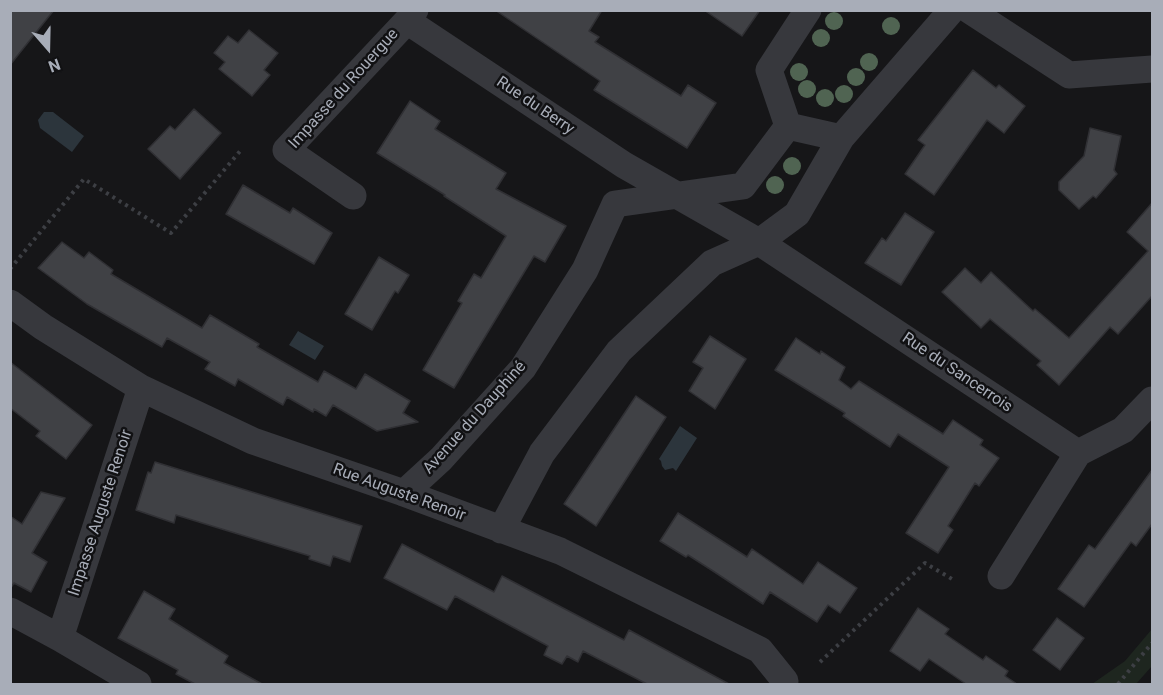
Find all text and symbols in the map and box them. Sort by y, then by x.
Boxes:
north arrow [18,18,78,78]
street label: Impasse du Rouergue [285,25,403,153]
text: N [46,55,63,76]
street label: Rue du Berry [492,73,578,139]
street label: Rue du Sancerrois [898,329,1016,417]
street label: Avenue du Dauphiné [419,358,531,478]
street label: Impasse Auguste Renoir [65,427,137,599]
street label: Rue Auguste Renoir [330,460,468,526]

